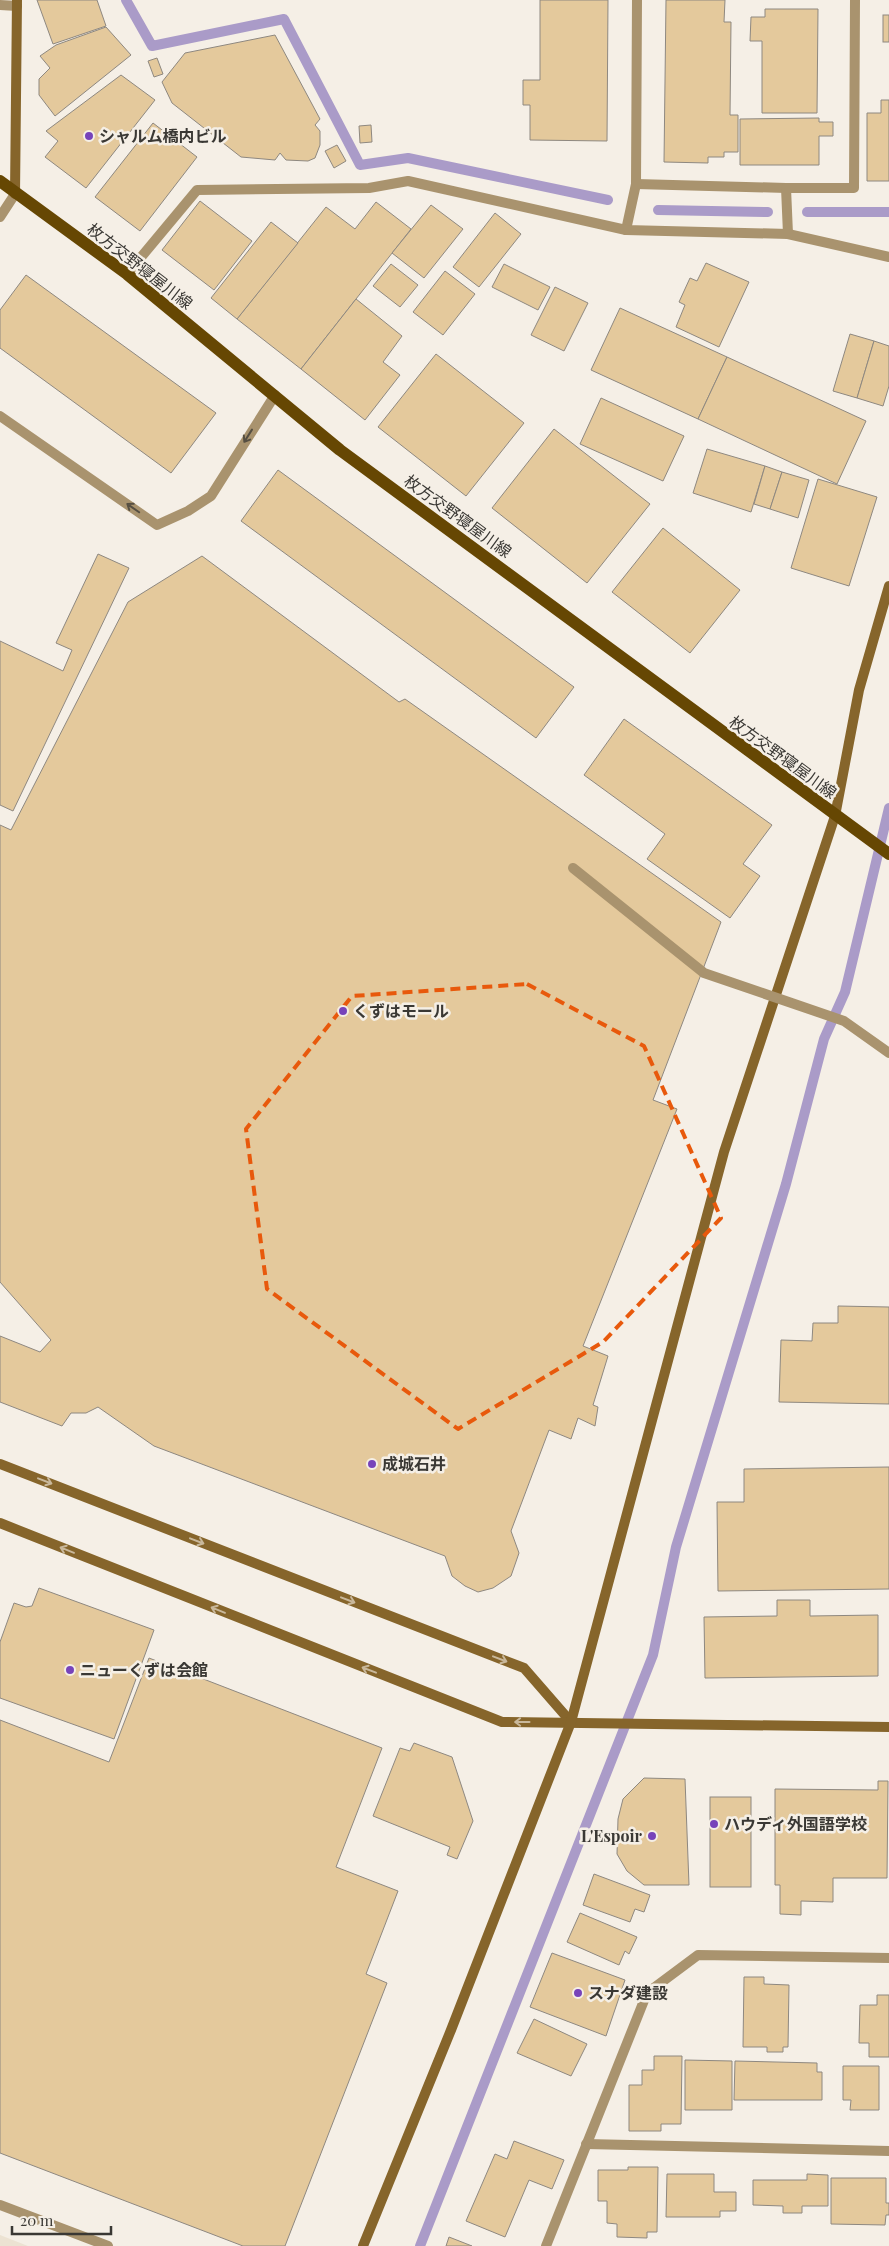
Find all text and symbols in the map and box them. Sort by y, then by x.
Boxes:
place label: シャルム橋内ビル [99,125,227,146]
marker: シャルム橋内ビル [83,130,95,142]
street label: 枚方交野寝屋川線 [83,218,197,313]
one-way arrow [243,428,253,442]
street label: 枚方交野寝屋川線 [400,469,516,562]
one-way arrow [126,503,140,513]
street label: 枚方交野寝屋川線 [725,710,841,803]
place label: くずはモール [353,1000,449,1021]
marker: くずはモール [337,1005,349,1017]
place label: 成城石井 [382,1453,446,1474]
marker: 成城石井 [366,1458,378,1470]
one-way arrow [38,1478,53,1487]
one-way arrow [189,1536,204,1546]
one-way arrow [60,1544,75,1554]
one-way arrow [340,1595,355,1605]
one-way arrow [211,1605,226,1614]
one-way arrow [491,1655,507,1664]
place label: ニューくずは会館 [80,1659,208,1680]
marker: ニューくずは会館 [64,1664,76,1676]
one-way arrow [362,1665,377,1675]
one-way arrow [514,1717,530,1727]
place label: ハウディ外国語学校 [724,1813,867,1834]
marker: ハウディ外国語学校 [708,1818,720,1830]
place label: L'Espoir [581,1825,643,1846]
marker: L'Espoir [646,1830,658,1842]
place label: スナダ建設 [588,1982,668,2003]
marker: スナダ建設 [572,1987,584,1999]
scale bar [12,2204,111,2236]
text: 20 m [20,2210,54,2230]

